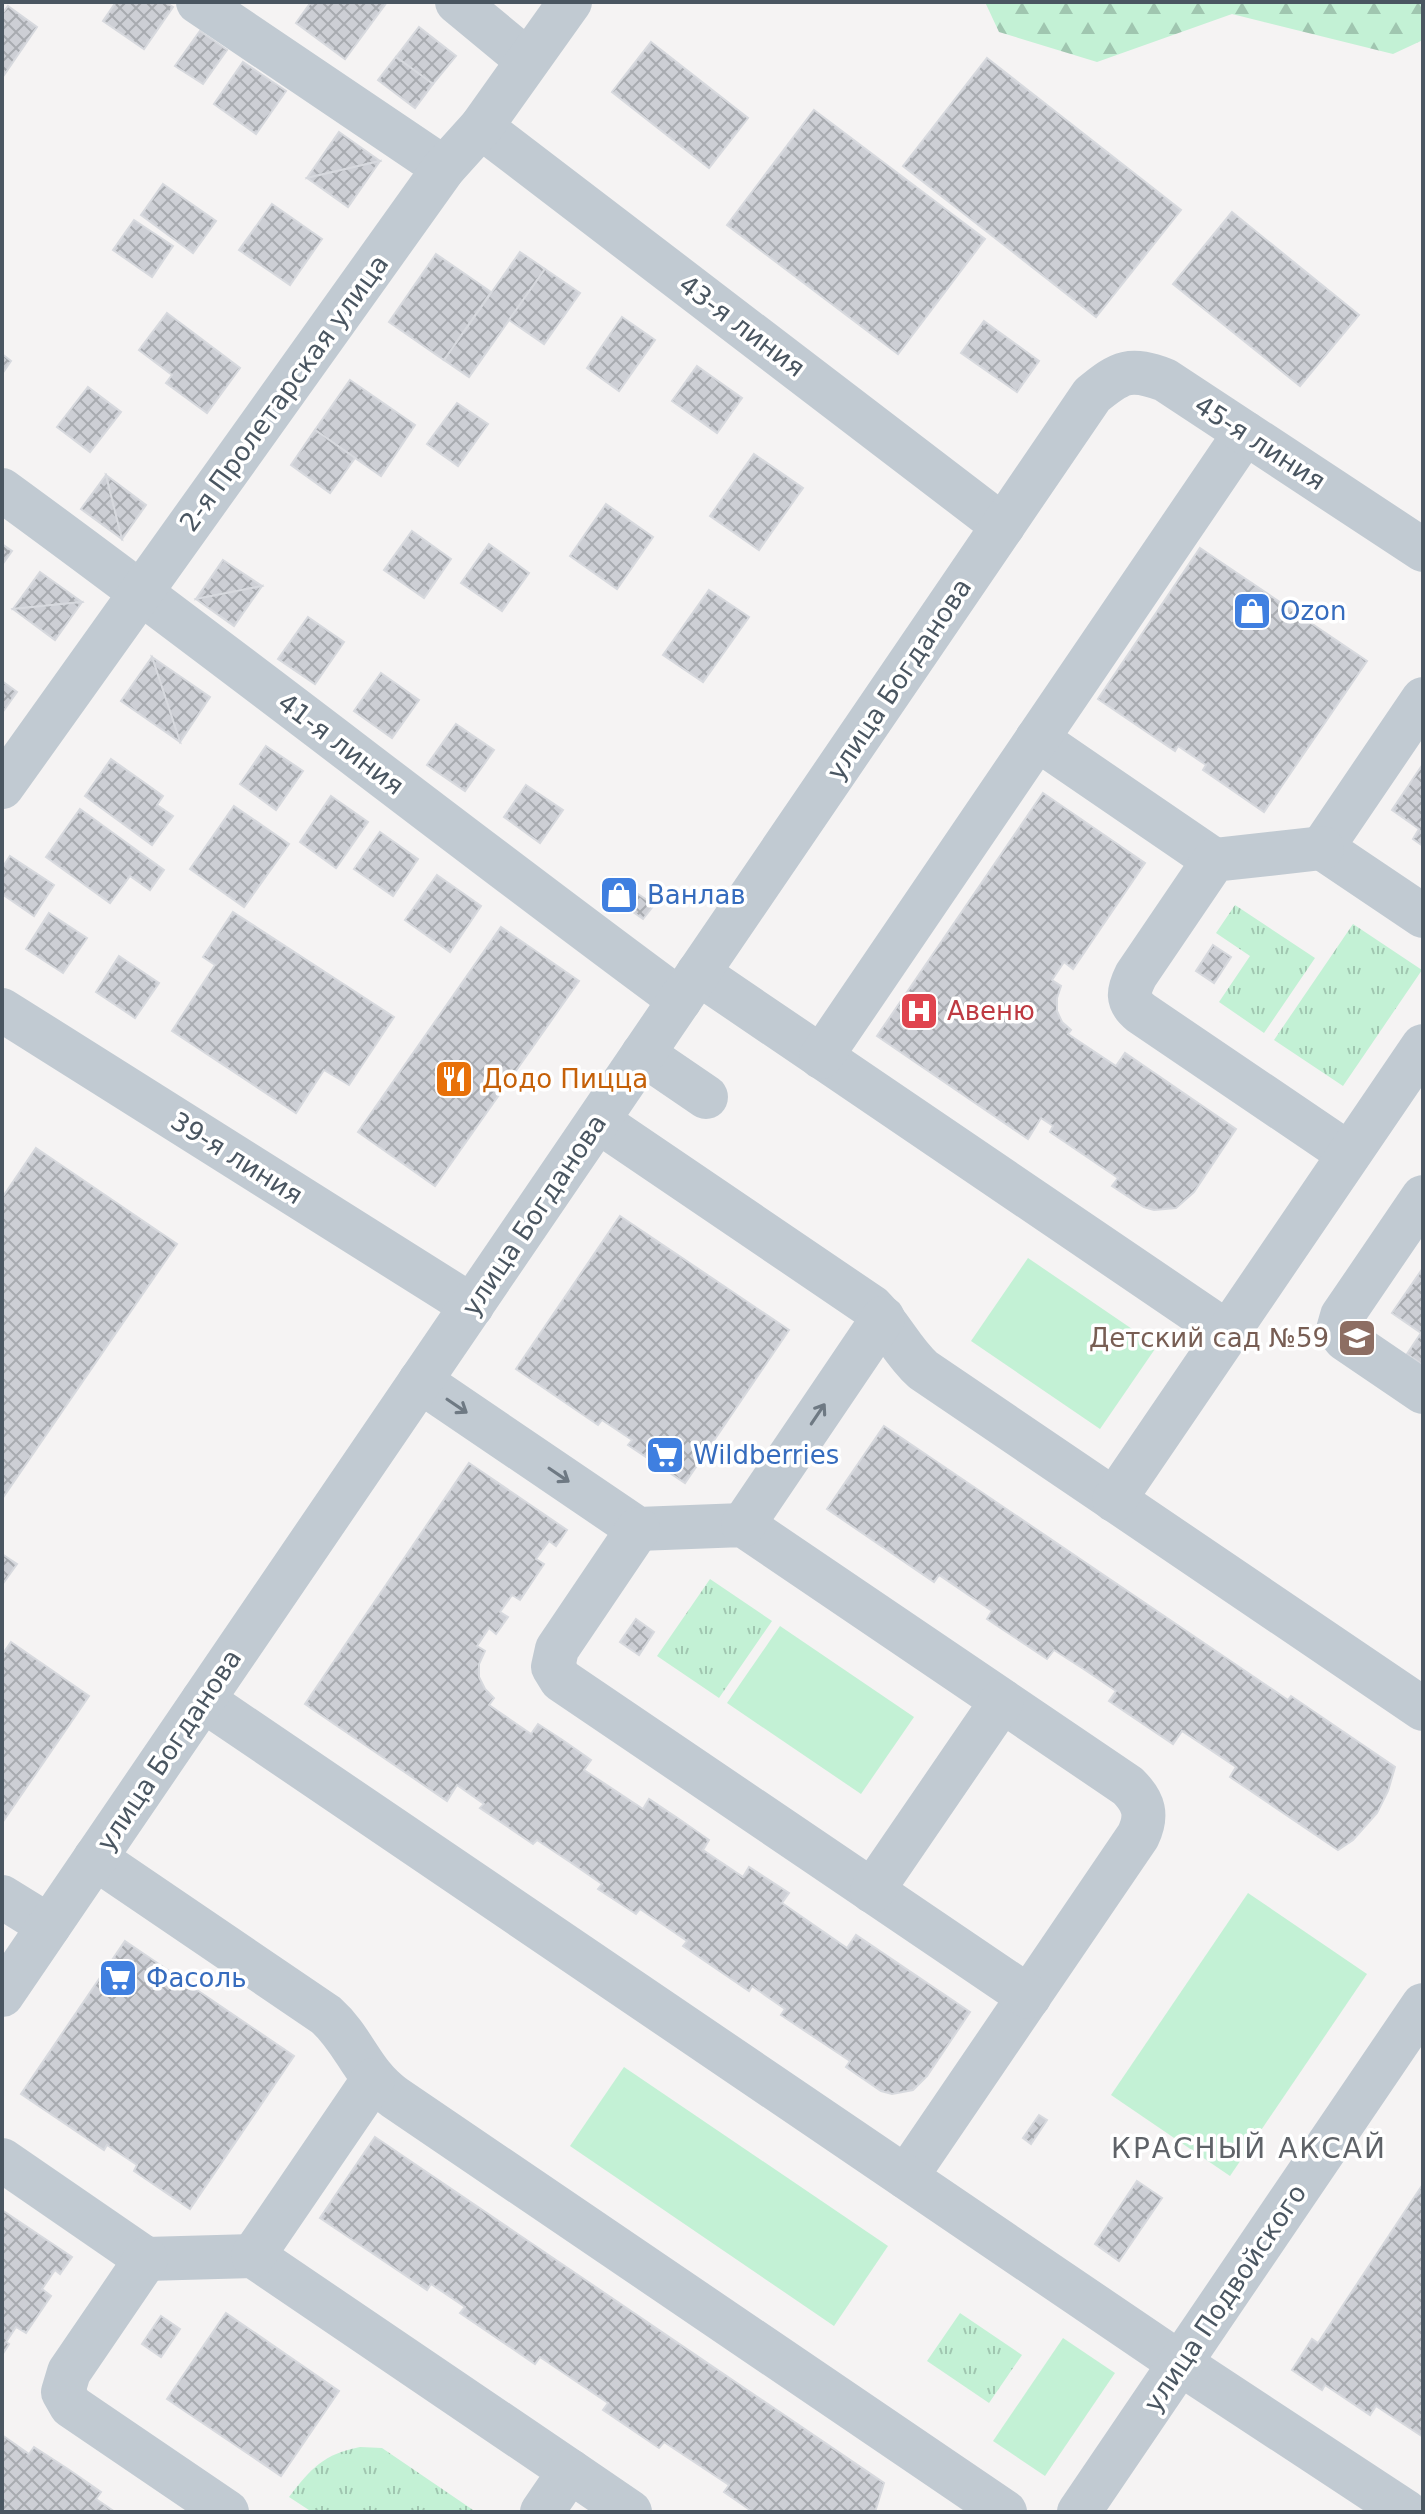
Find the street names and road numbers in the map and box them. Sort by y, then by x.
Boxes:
street label: 2-я Пролетарская улица [174,249,394,537]
street label: 43-я линия [673,269,811,383]
street label: 45-я линия [1189,390,1331,496]
street label: улица Богданова [821,573,977,785]
street label: 41-я линия [272,687,410,801]
street label: 39-я линия [166,1106,308,1210]
street label: улица Богданова [456,1109,612,1321]
street label: улица Богданова [91,1644,247,1856]
street label: улица Подвойского [1138,2179,1312,2417]

